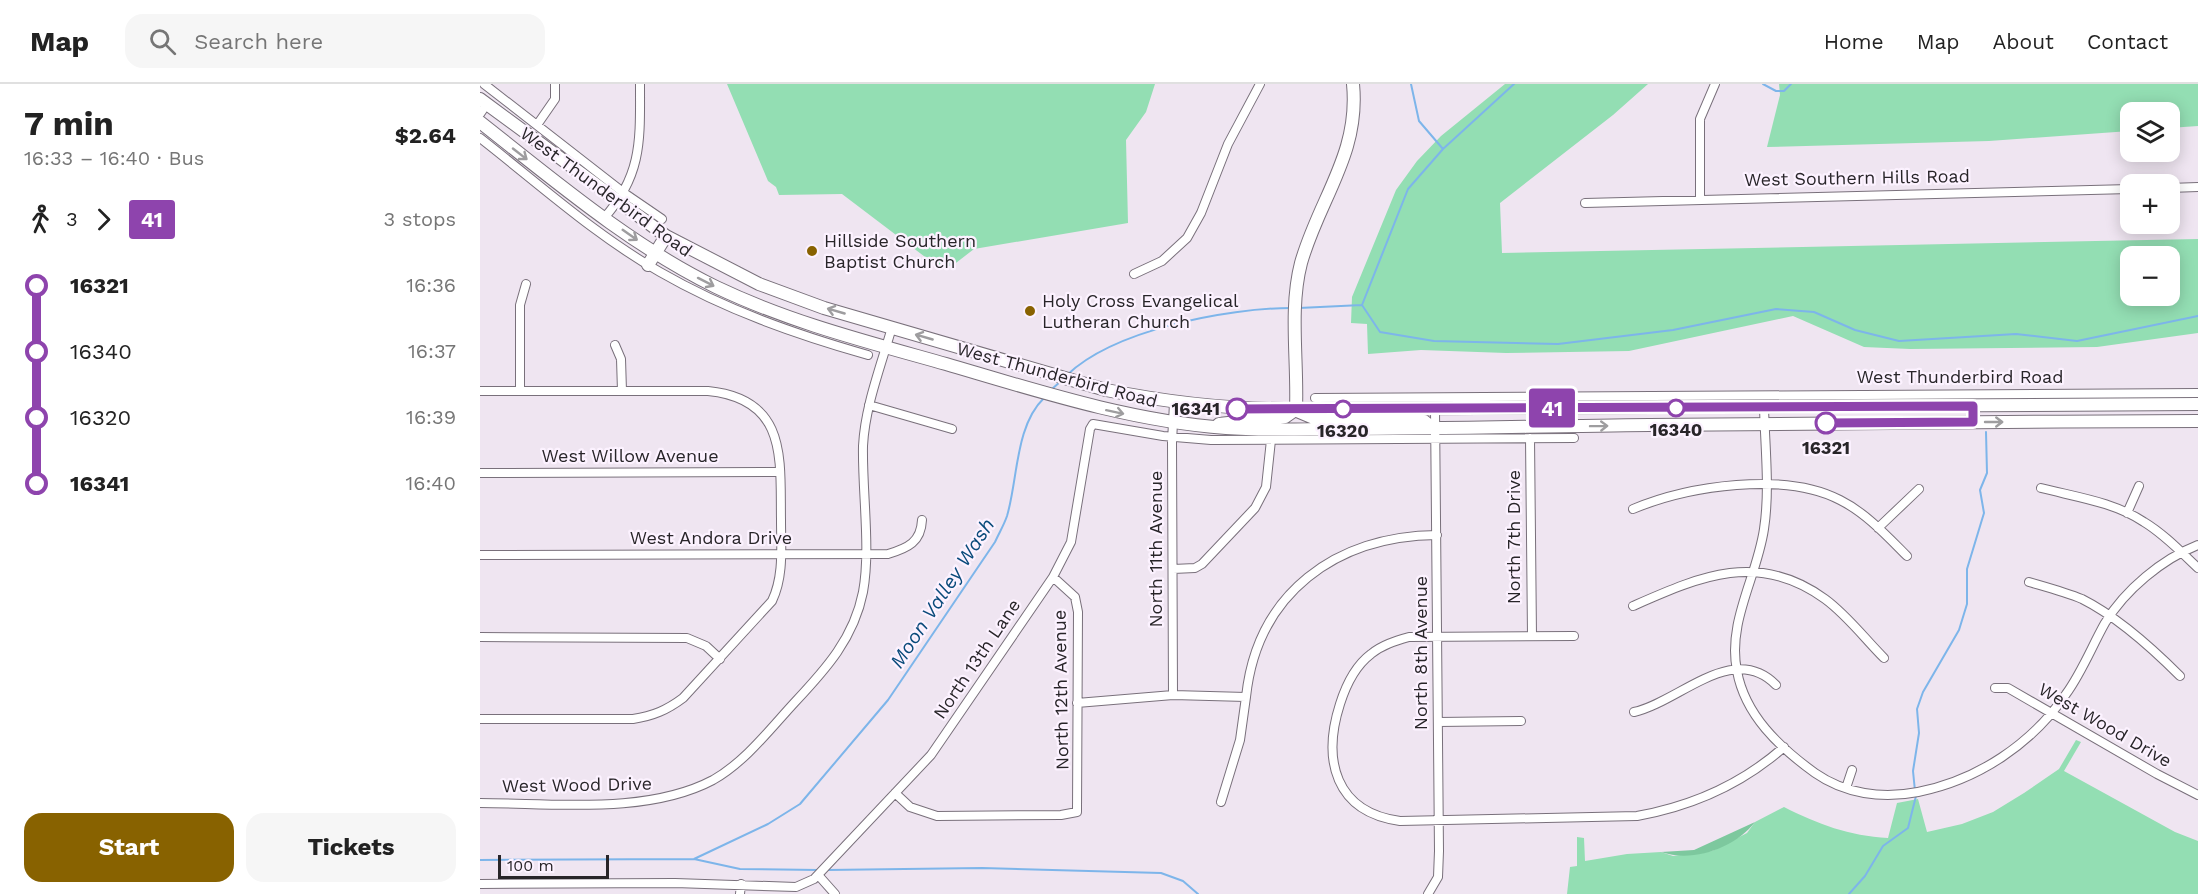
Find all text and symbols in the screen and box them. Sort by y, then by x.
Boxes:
search box [125,14,545,68]
text: Map [30,25,89,58]
icon: search [146,25,179,58]
text: Search here [194,29,323,54]
text: Home [1824,29,1884,54]
text: Map [1917,29,1960,54]
text: About [1993,29,2054,54]
text: Contact [2087,29,2168,54]
map controls [2120,102,2180,306]
button: layers [2120,102,2180,162]
text: 7 min [24,104,114,143]
street label: West Thunderbird Road [516,122,696,261]
text: $2.64 [395,123,456,148]
text: 16:33 – 16:40 · Bus [24,146,204,170]
one-way arrow [512,147,528,160]
street label: West Southern Hills Road [1744,165,1970,190]
button: + [2120,174,2180,234]
icon: walk [24,203,57,236]
icon: forward [87,203,120,236]
text: 3 [66,207,78,231]
text: 41 [141,207,163,232]
text: 3 stops [384,207,456,231]
one-way arrow [621,229,638,241]
place label: Hillside Southern Baptist Church [824,230,976,272]
marker: Hillside Southern Baptist Church [805,244,819,258]
button: − [2120,246,2180,306]
text: 16321 [70,273,129,298]
text: 16:36 [406,273,456,297]
one-way arrow [697,277,715,288]
place label: Holy Cross Evangelical Lutheran Church [1042,290,1239,332]
marker: Holy Cross Evangelical Lutheran Church [1023,304,1037,318]
one-way arrow [827,305,846,316]
one-way arrow [915,331,934,342]
street label: West Thunderbird Road [954,338,1160,411]
text: 16340 [70,339,132,364]
text: 16:37 [408,339,456,363]
street label: West Thunderbird Road [1856,366,2064,387]
line badge: 41 [1525,388,1579,428]
text: 41 [1541,396,1563,421]
place label: 16341 [1172,398,1220,419]
marker: 16341 [1226,398,1248,420]
marker: 16340 [1667,399,1685,417]
marker: 16320 [1334,400,1352,418]
text: 16320 [70,405,131,430]
text: 16:39 [406,405,456,429]
one-way arrow [1105,407,1124,418]
marker: 16321 [1815,412,1837,434]
one-way arrow [1984,416,2004,428]
place label: 16340 [1650,419,1702,440]
place label: 16320 [1317,420,1369,441]
one-way arrow [1588,420,1608,432]
place label: 16321 [1802,437,1850,458]
street label: West Willow Avenue [541,445,719,466]
street label: North 7th Drive [1503,470,1524,604]
text: 16341 [70,471,129,496]
text: 16:40 [405,471,456,495]
street label: North 11th Avenue [1145,471,1166,627]
water label: Moon Valley Wash [885,514,999,672]
street label: West Andora Drive [630,527,792,548]
street label: North 8th Avenue [1410,576,1431,730]
street label: North 13th Lane [929,595,1024,723]
street label: North 12th Avenue [1049,610,1072,770]
street label: West Wood Drive [2035,678,2176,771]
street label: West Wood Drive [502,773,652,796]
button: Start [24,813,234,882]
button: Tickets [246,813,456,882]
scale bar [498,852,609,880]
text: 100 m [507,856,554,875]

